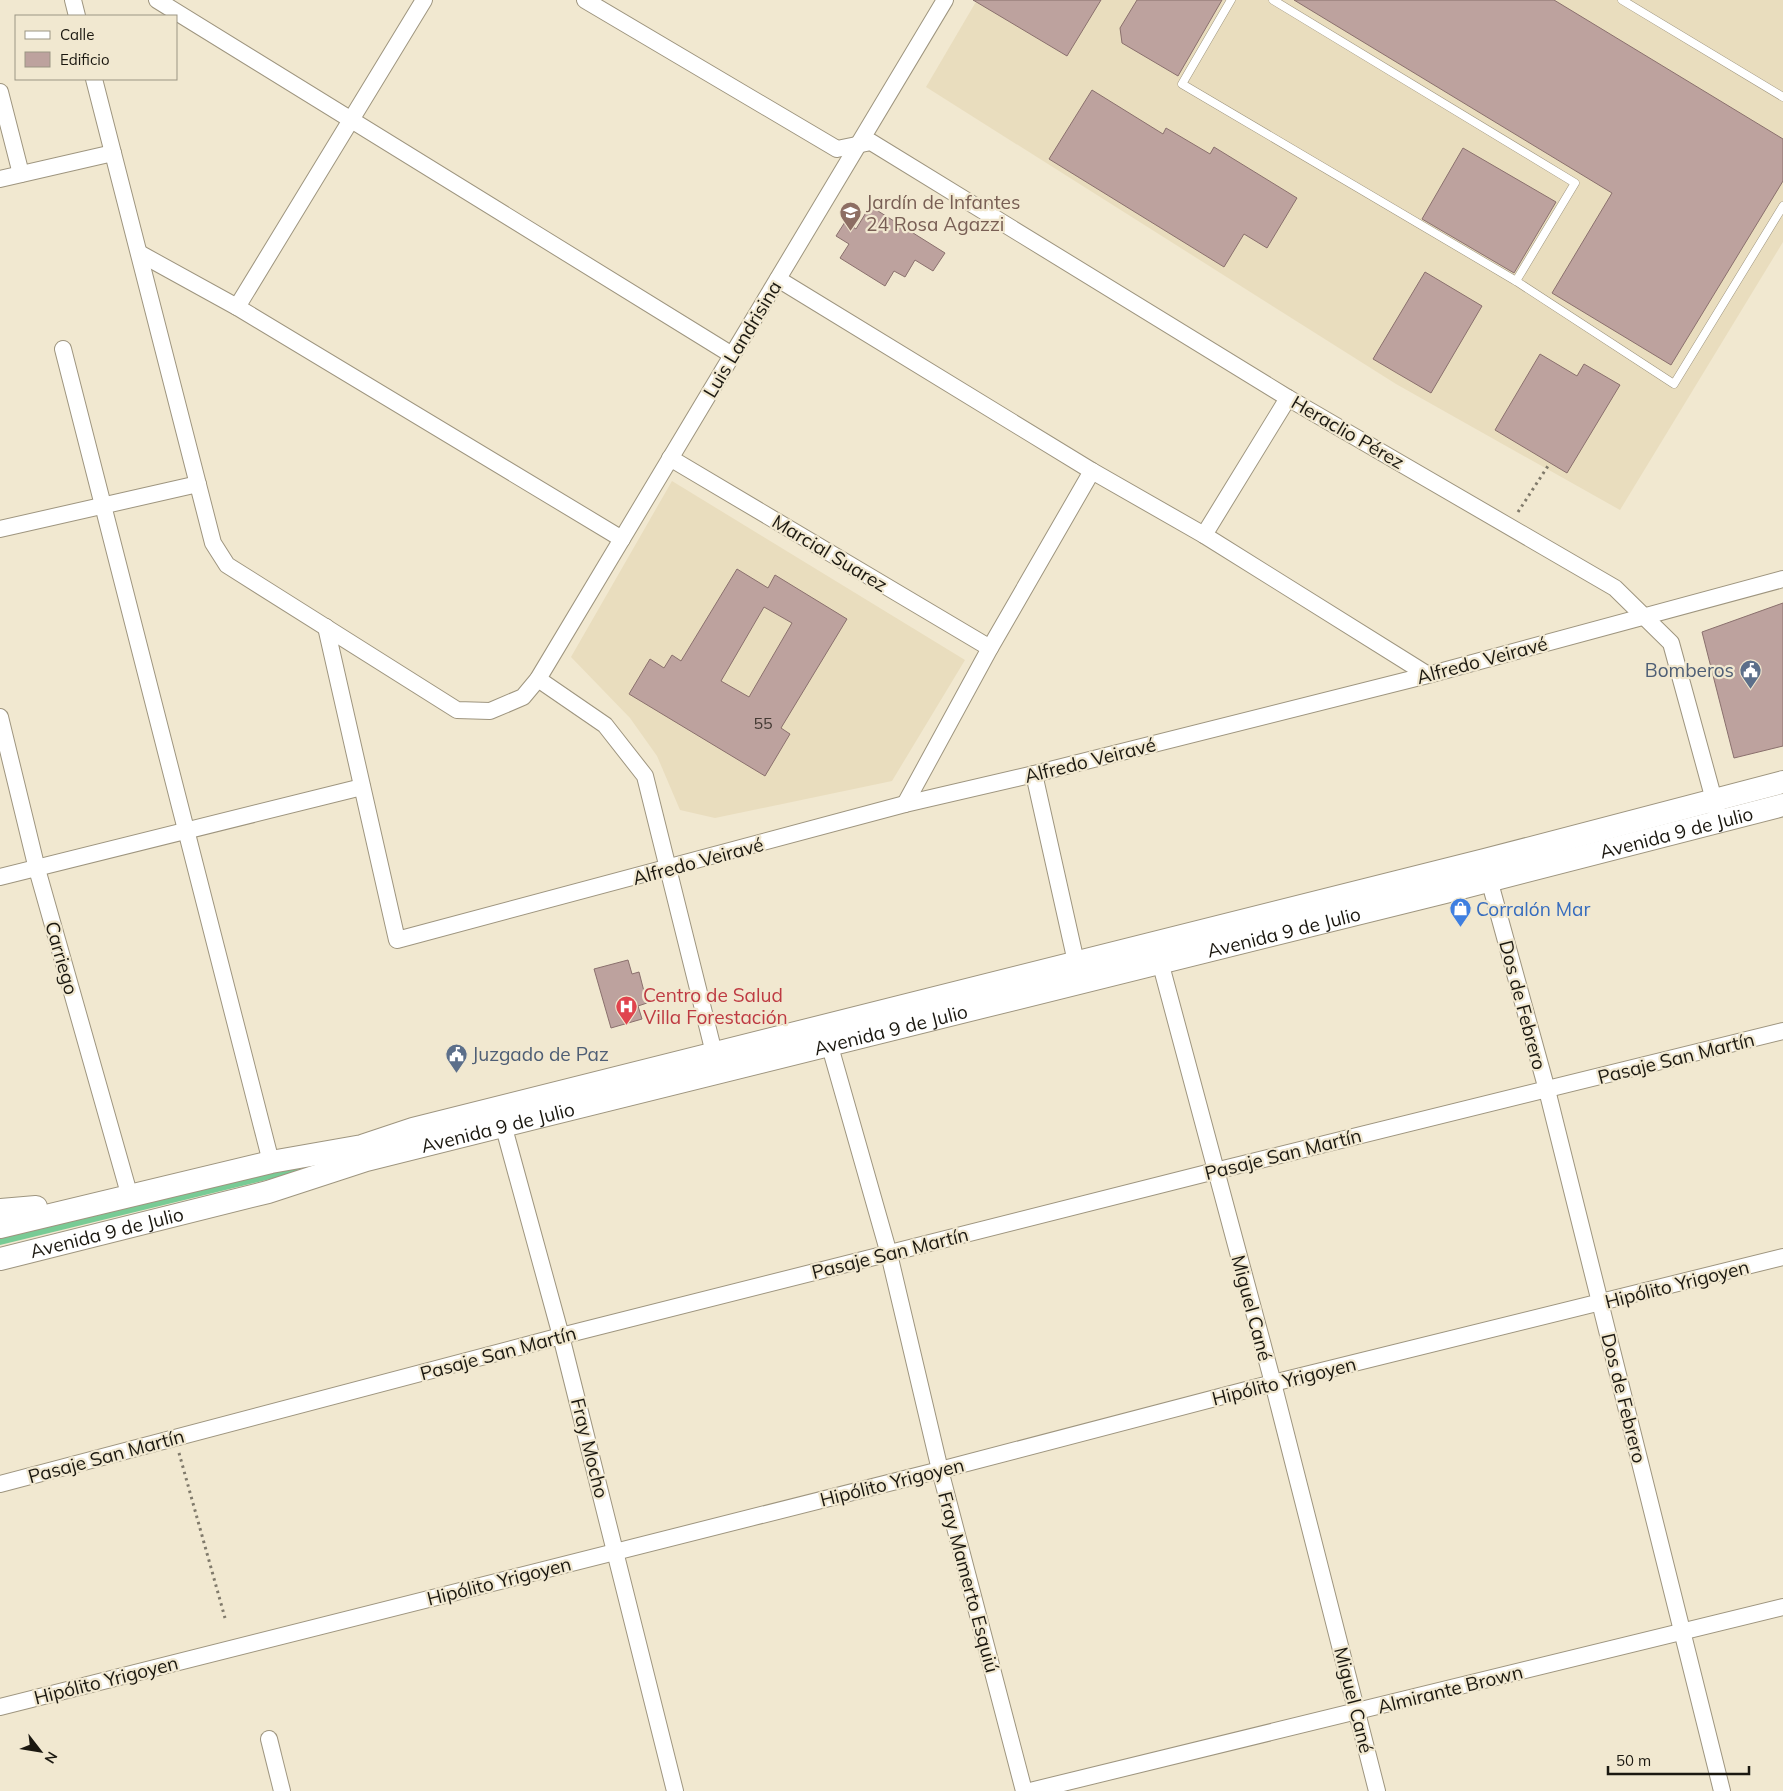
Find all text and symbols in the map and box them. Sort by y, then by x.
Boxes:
legend [15,15,178,80]
text: Calle [60,25,94,44]
text: Edificio [60,50,110,69]
place label: Jardín de Infantes 24 Rosa Agazzi [866,190,1020,236]
school or university icon: Jardín de Infantes 24 Rosa Agazzi [838,201,862,232]
street label: Luis Landrisina [698,276,786,402]
street label: Heraclio Pérez [1287,390,1409,474]
street label: Marcial Suarez [768,509,892,597]
street label: Alfredo Veiravé [1414,631,1550,689]
place label: Bomberos [1645,658,1734,682]
public building icon: Bomberos [1738,658,1762,689]
house number: 55 [753,713,773,733]
street label: Alfredo Veiravé [1022,732,1158,788]
street label: Avenida 9 de Julio [1597,801,1756,864]
street label: Alfredo Veiravé [630,832,766,890]
shop icon: Corralón Mar [1448,897,1472,928]
place label: Corralón Mar [1476,897,1590,921]
street label: Avenida 9 de Julio [1204,901,1363,963]
street label: Carriego [40,919,84,997]
street label: Dos de Febrero [1494,938,1552,1072]
place label: Centro de Salud Villa Forestación [643,983,788,1029]
hospital icon: Centro de Salud Villa Forestación [615,994,639,1025]
street label: Avenida 9 de Julio [811,999,970,1060]
street label: Pasaje San Martín [1595,1027,1757,1089]
public building icon: Juzgado de Paz [444,1042,468,1073]
place label: Juzgado de Paz [472,1042,609,1066]
street label: Avenida 9 de Julio [418,1097,577,1158]
street label: Pasaje San Martín [1202,1123,1364,1185]
street label: Avenida 9 de Julio [27,1202,186,1263]
street label: Pasaje San Martín [809,1222,971,1284]
street label: Miguel Cané [1226,1252,1278,1364]
street label: Hipólito Yrigoyen [1602,1254,1752,1314]
street label: Pasaje San Martín [417,1321,579,1385]
street label: Dos de Febrero [1596,1331,1652,1465]
street label: Hipólito Yrigoyen [1209,1351,1359,1411]
street label: Fray Mocho [566,1396,614,1500]
street label: Pasaje San Martín [25,1424,187,1488]
street label: Hipólito Yrigoyen [817,1452,967,1512]
street label: Fray Mamerto Esquiú [933,1489,1005,1675]
street label: Hipólito Yrigoyen [424,1551,574,1611]
street label: Miguel Cané [1329,1644,1379,1756]
street label: Hipólito Yrigoyen [31,1650,181,1710]
street label: Almirante Brown [1375,1659,1525,1719]
north arrow [15,1726,65,1776]
scale bar [1608,1744,1749,1776]
text: N [41,1749,62,1767]
text: 50 m [1616,1751,1651,1770]

